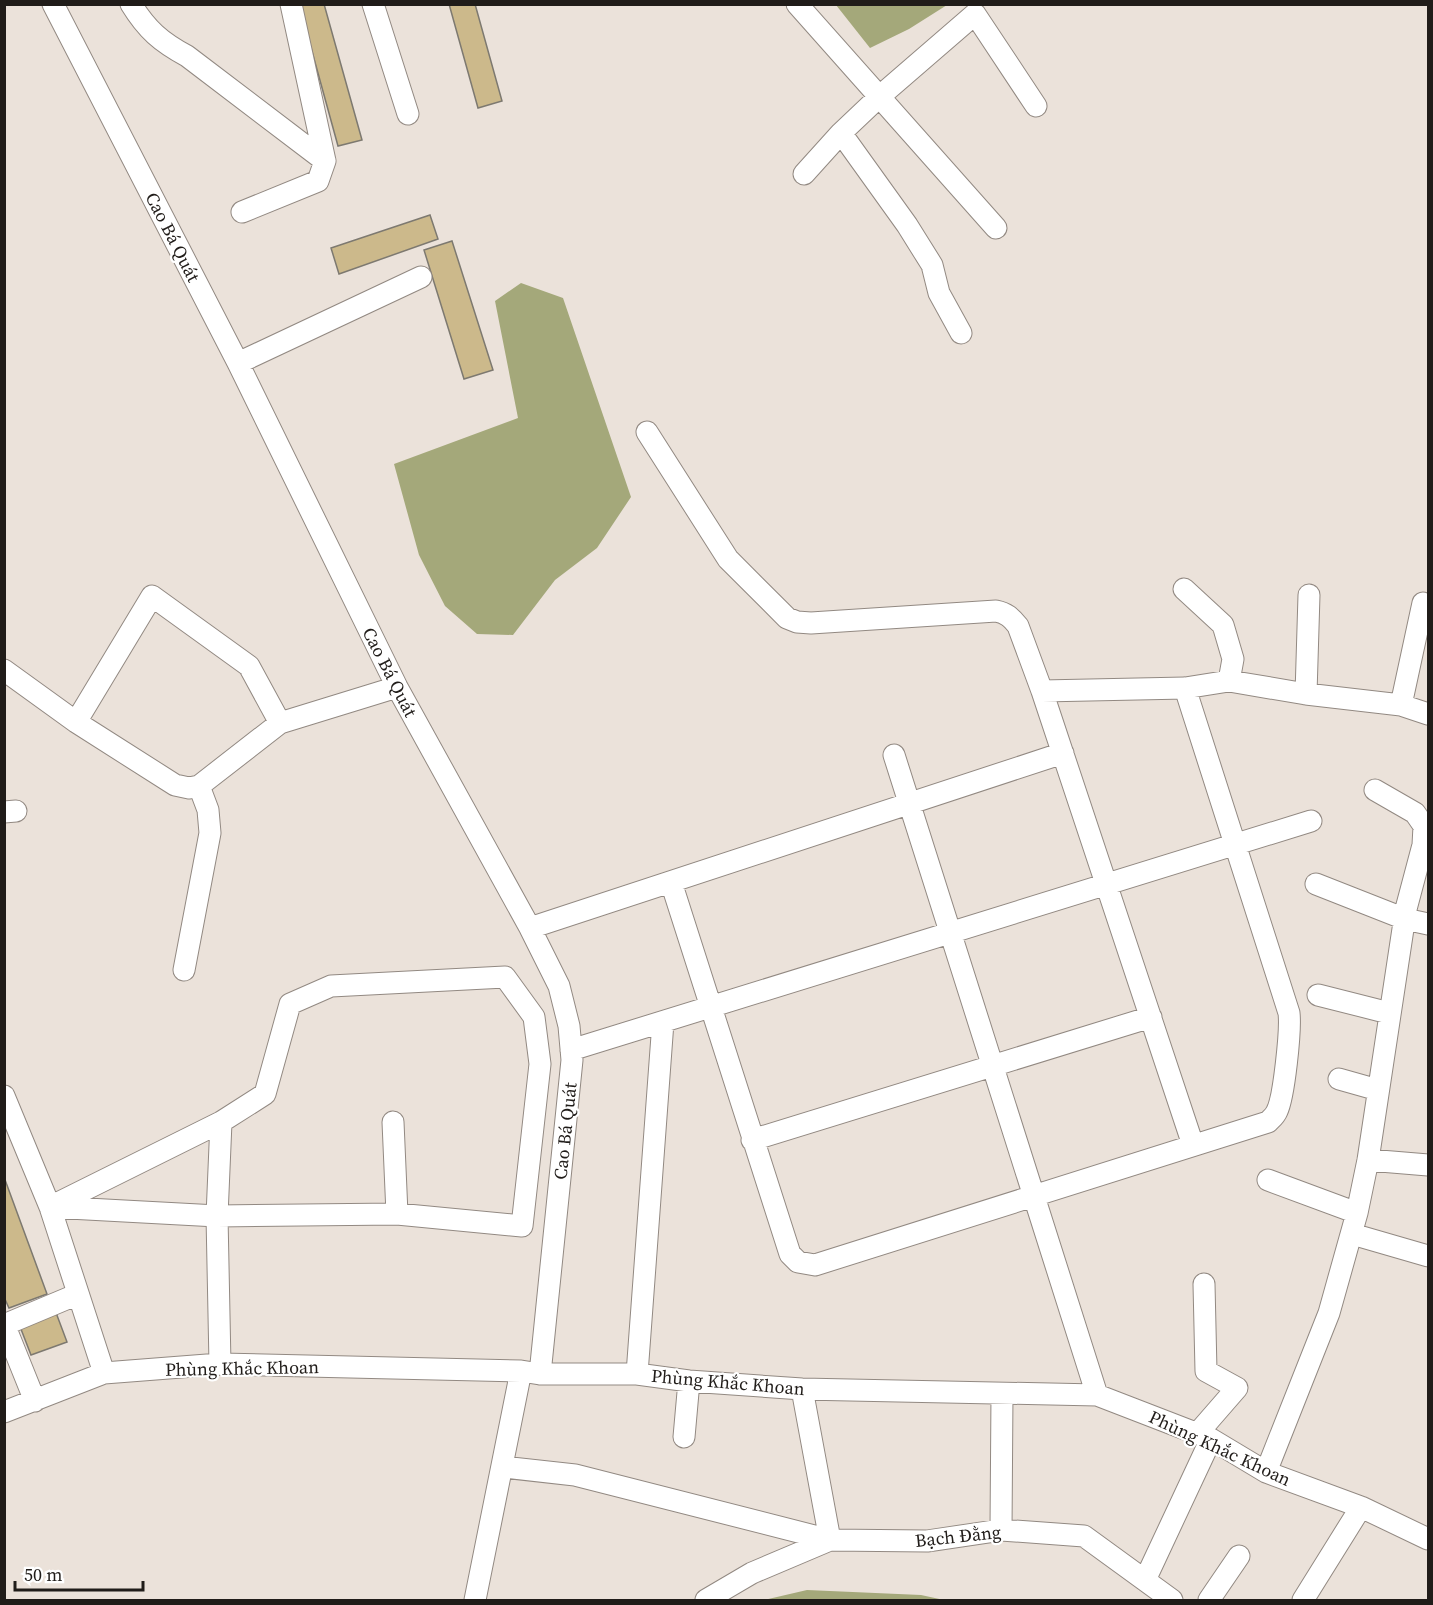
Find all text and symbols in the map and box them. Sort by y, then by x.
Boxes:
street label: Cao Bá Quát [140,188,206,286]
street label: Cao Bá Quát [357,623,423,721]
street label: Cao Bá Quát [547,1081,583,1181]
street label: Phùng Khắc Khoan [165,1354,319,1382]
street label: Phùng Khắc Khoan [650,1363,806,1401]
street label: Phùng Khắc Khoan [1145,1404,1295,1492]
street label: Bạch Đằng [914,1519,1002,1553]
scale bar [15,1554,142,1592]
text: 50 m [24,1562,62,1587]

